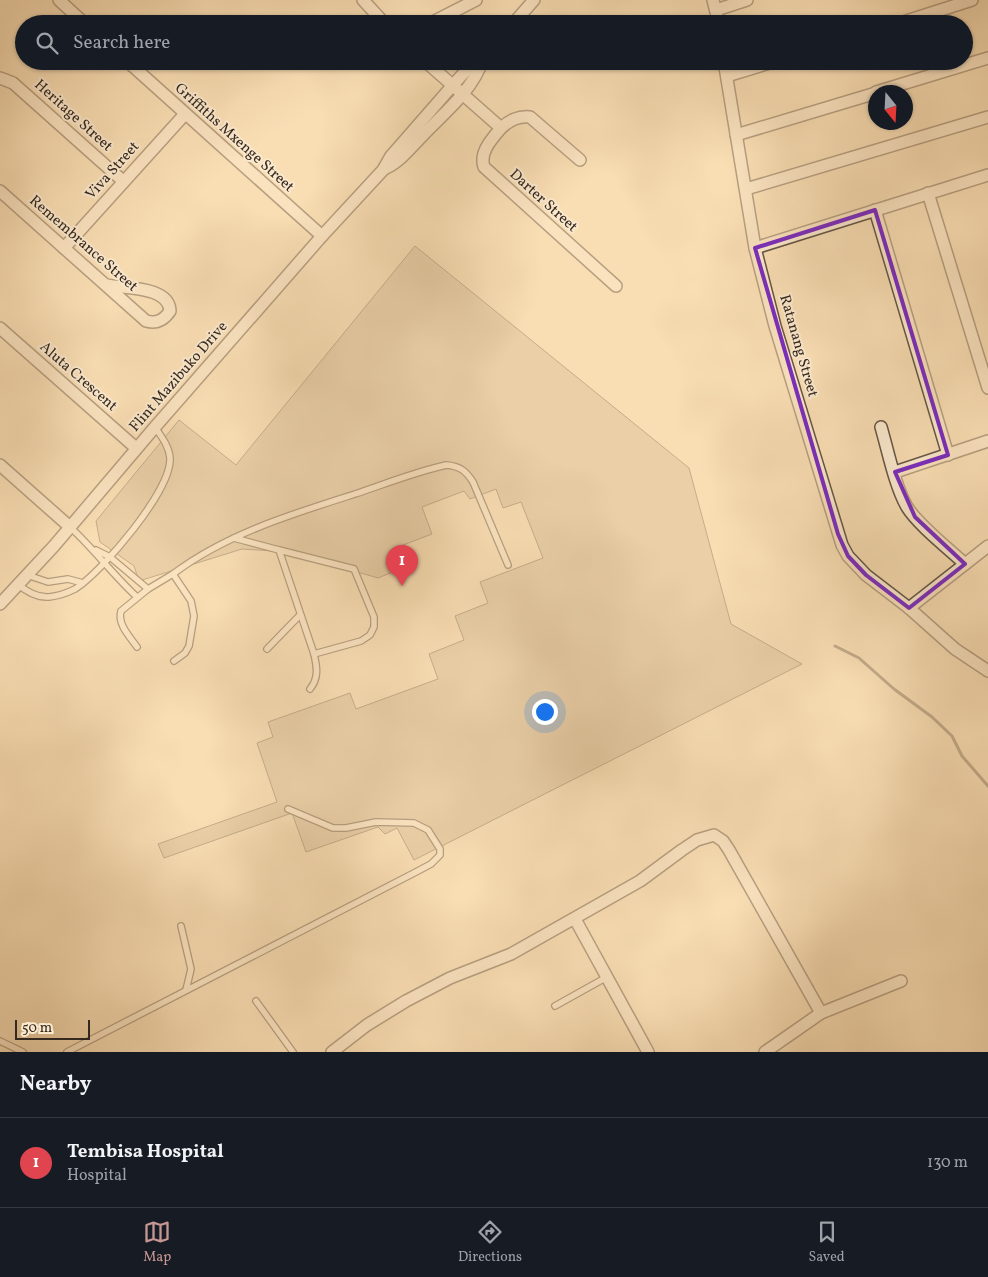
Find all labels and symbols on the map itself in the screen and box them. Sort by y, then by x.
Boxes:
street label: Heritage Street [29,75,117,157]
street label: Griffiths Mxenge Street [170,79,298,197]
north arrow [868,85,913,130]
street label: Viva Street [81,137,145,205]
street label: Darter Street [504,165,582,237]
street label: Remembrance Street [24,191,142,297]
street label: Ratanang Street [773,292,823,400]
street label: Flint Mazibuko Drive [125,317,233,437]
street label: Aluta Crescent [35,337,121,417]
pin: 1 [386,545,418,586]
your location [532,699,558,725]
scale bar [15,1017,90,1040]

